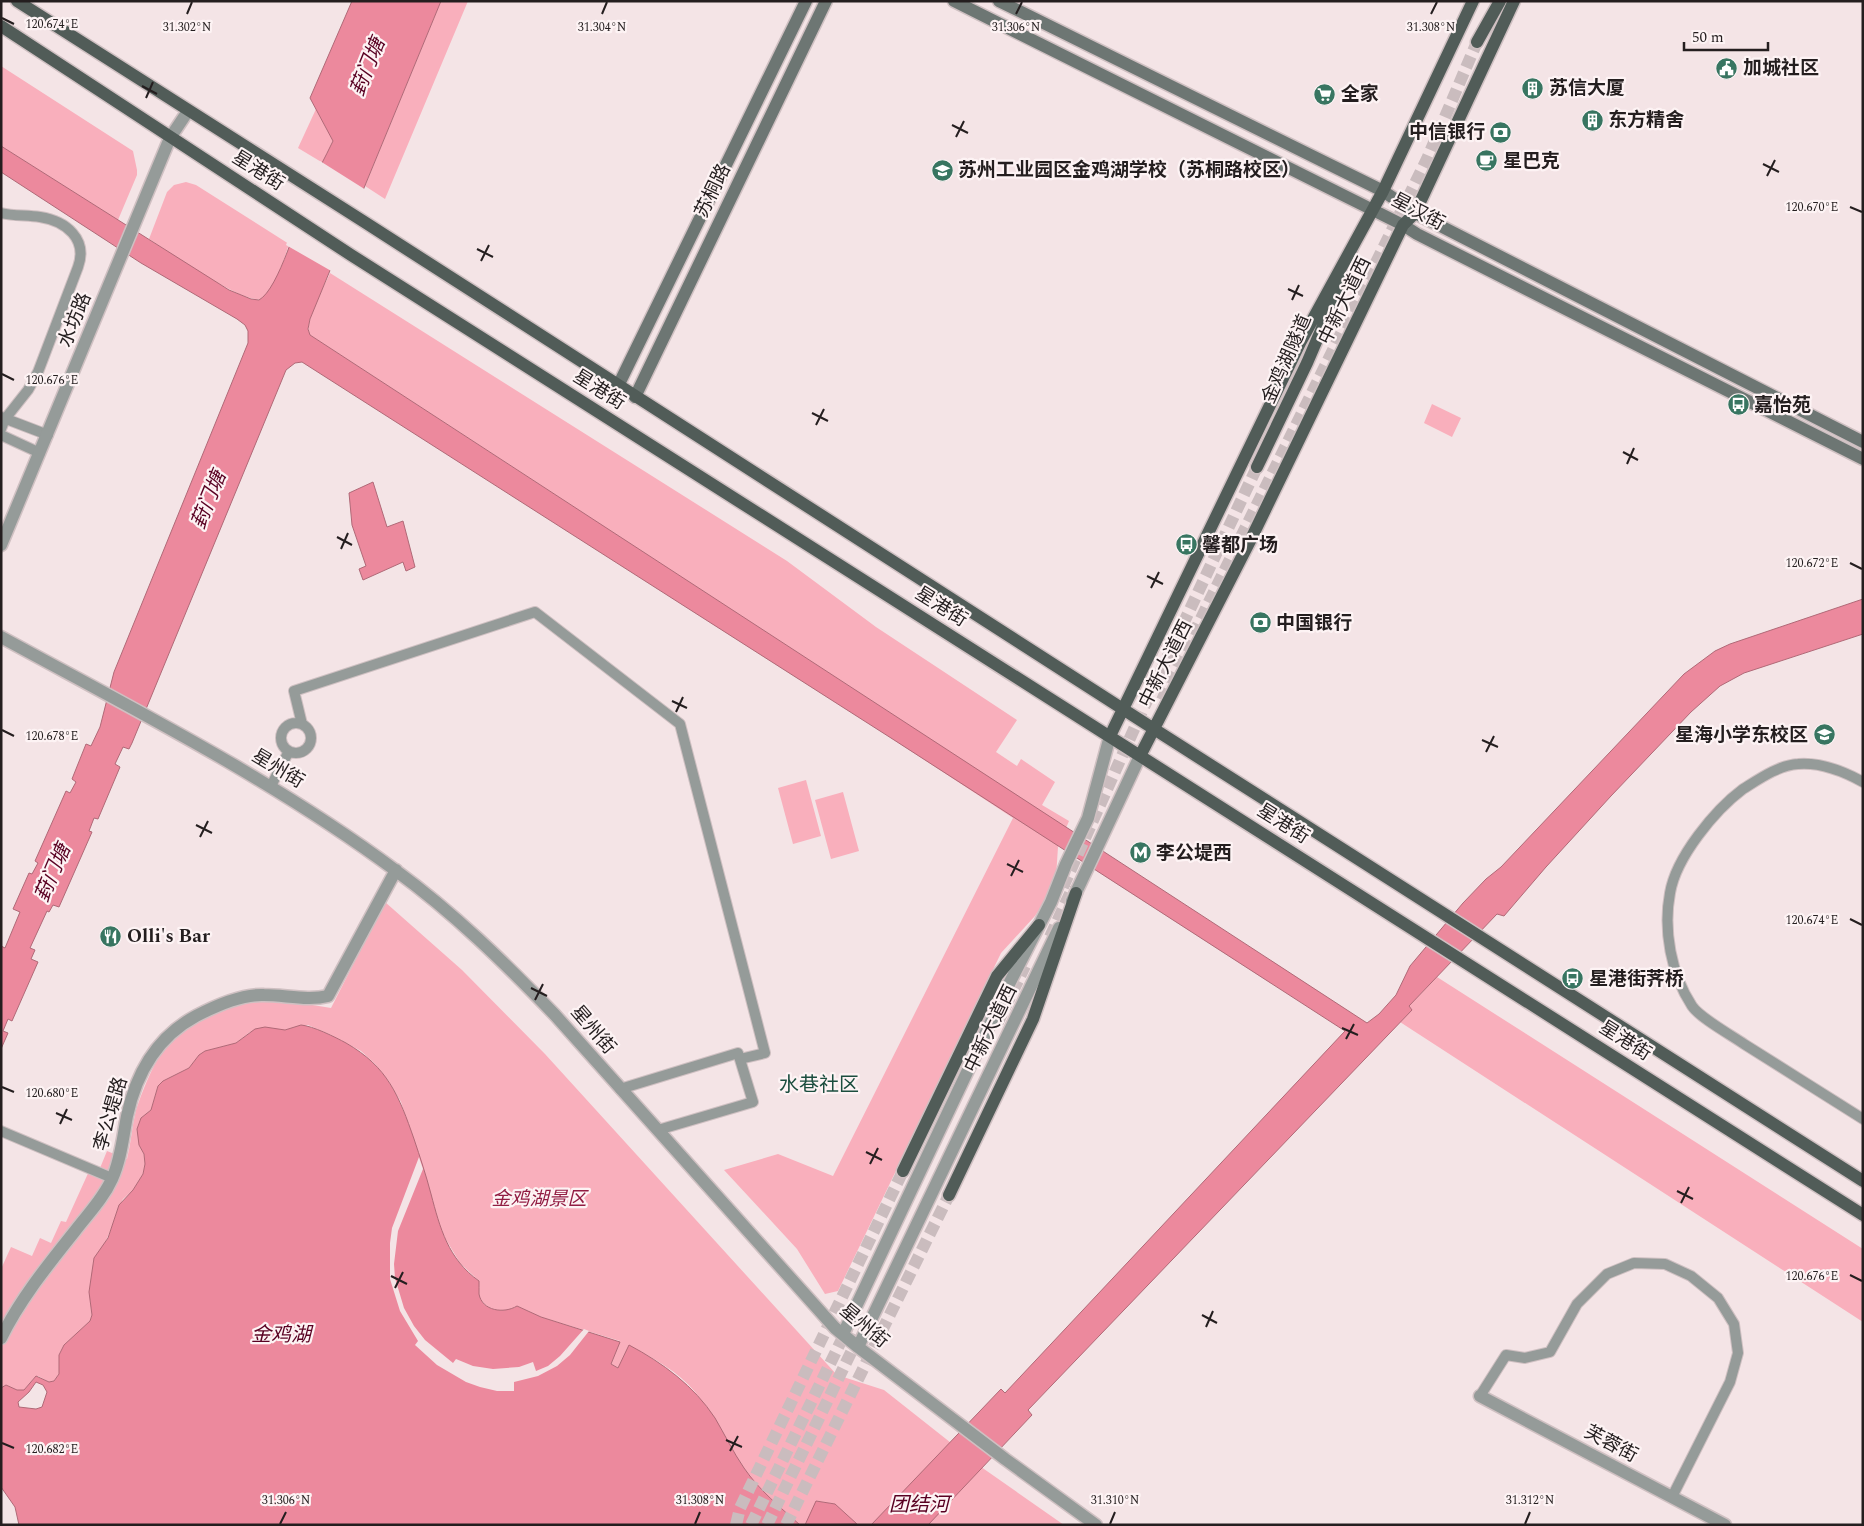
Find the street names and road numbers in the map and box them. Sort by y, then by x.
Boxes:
street label: 星港街 [226,144,290,198]
street label: 苏桐路 [687,159,739,223]
street label: 星汉街 [1386,186,1450,238]
street label: 中新大道西 [1311,252,1379,350]
street label: 水坊路 [51,288,99,352]
street label: 金鸡湖隧道 [1254,310,1320,408]
street label: 星港街 [567,363,631,417]
street label: 星港街 [909,580,973,634]
street label: 中新大道西 [1132,615,1200,713]
street label: 星州街 [246,742,310,796]
street label: 星港街 [1251,797,1315,851]
street label: 中新大道西 [957,980,1025,1078]
street label: 星州街 [563,999,623,1061]
street label: 星港街 [1593,1014,1657,1068]
street label: 李公堤路 [87,1073,135,1155]
street label: 星州街 [833,1297,895,1355]
street label: 芙蓉街 [1579,1418,1643,1470]

